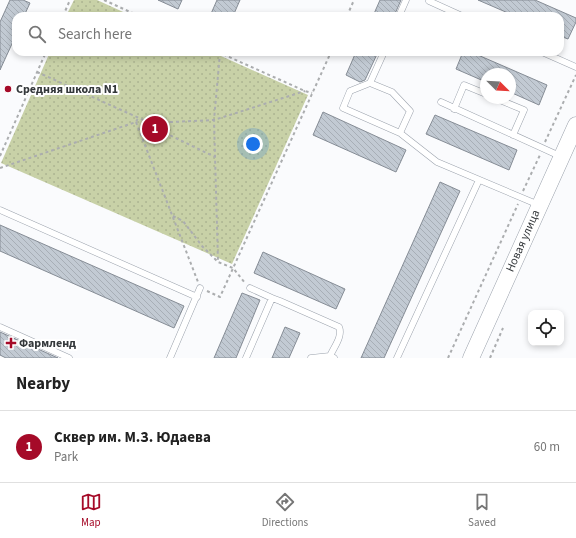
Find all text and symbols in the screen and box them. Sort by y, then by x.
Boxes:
search box [12,12,564,56]
icon: search [26,23,48,45]
text: Search here [58,24,132,45]
north arrow [480,68,516,104]
place label: Средняя школа N1 [16,81,118,98]
marker: Средняя школа N1 [3,84,13,94]
pin: 1 [142,114,168,144]
your location [243,134,263,154]
street label: Новая улица [502,207,544,275]
map controls [528,310,564,346]
button: locate [528,310,564,346]
place label: Фармленд [19,335,76,352]
marker: Фармленд [6,338,16,348]
text: Nearby [16,372,70,396]
text: Сквер им. М.З. Юдаева [54,427,211,448]
text: 1 [26,438,32,456]
text: 60 m [534,438,560,456]
text: Park [54,448,78,466]
tab: Map [80,491,102,530]
tab: Directions [262,491,308,530]
tab: Saved [468,491,496,530]

